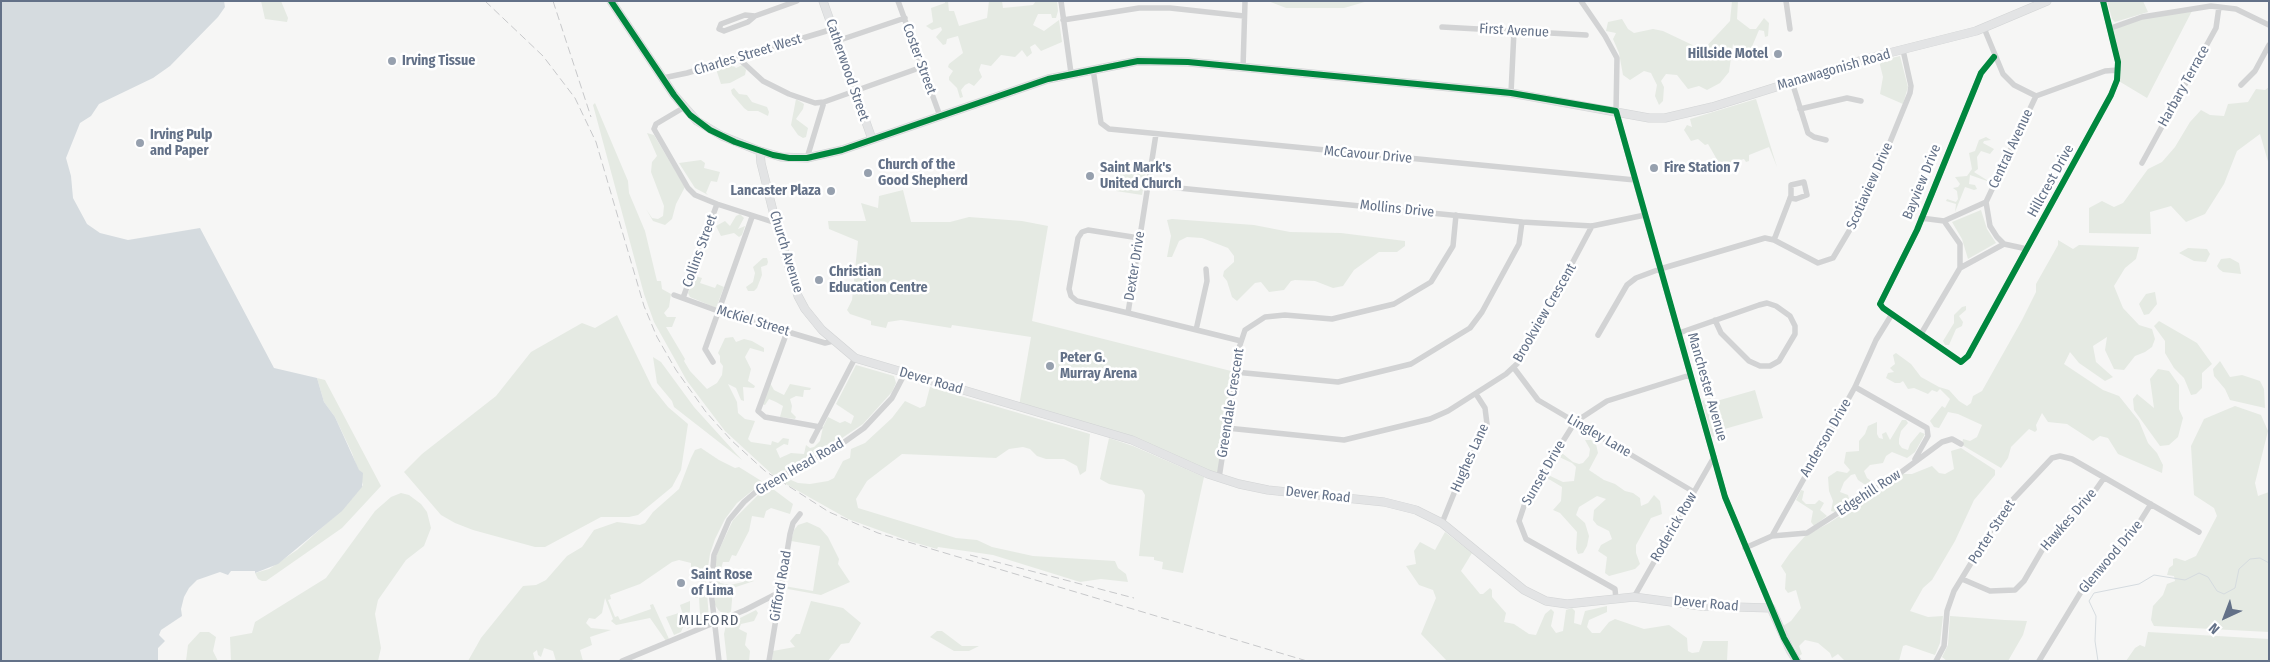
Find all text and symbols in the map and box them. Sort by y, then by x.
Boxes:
street label: Catherwood Street [822,17,872,123]
street label: Coster Street [898,21,940,97]
street label: First Avenue [1479,21,1549,41]
street label: Charles Street West [692,31,804,79]
street label: Harbary Terrace [2155,42,2213,130]
place label: Hillside Motel [1688,46,1768,62]
street label: Manawagonish Road [1775,46,1893,94]
marker: Hillside Motel [1772,48,1784,60]
place label: Irving Tissue [402,53,475,69]
marker: Irving Tissue [386,55,398,67]
street label: Central Avenue [1985,107,2037,191]
place label: Irving Pulp and Paper [150,127,212,160]
marker: Irving Pulp and Paper [134,137,146,149]
street label: Scotiaview Drive [1843,140,1897,232]
street label: Bayview Drive [1899,142,1945,222]
street label: Hillcrest Drive [2024,142,2078,220]
street label: McCavour Drive [1323,143,1413,167]
place label: Church of the Good Shepherd [878,157,968,190]
place label: Saint Mark's United Church [1100,160,1181,192]
place label: Fire Station 7 [1664,160,1739,176]
marker: Fire Station 7 [1648,162,1660,174]
marker: Church of the Good Shepherd [862,167,874,179]
marker: Saint Mark's United Church [1084,170,1096,182]
place label: Lancaster Plaza [731,183,821,199]
marker: Lancaster Plaza [825,185,837,197]
street label: Mollins Drive [1359,197,1435,221]
street label: Church Avenue [766,209,806,295]
street label: Collins Street [679,212,721,290]
street label: Dexter Drive [1121,230,1149,302]
street label: Brookview Crescent [1510,261,1580,365]
place label: Christian Education Centre [829,264,928,296]
marker: Christian Education Centre [813,274,825,286]
street label: McKiel Street [715,302,791,340]
street label: Manchester Avenue [1683,331,1731,443]
street label: Greendale Crescent [1214,347,1248,459]
place label: Peter G. Murray Arena [1060,350,1137,382]
marker: Peter G. Murray Arena [1044,360,1056,372]
street label: Dever Road [897,364,965,398]
street label: Anderson Drive [1797,396,1855,480]
street label: Lingley Lane [1564,411,1634,461]
street label: Hughes Lane [1447,421,1493,495]
street label: Green Head Road [753,435,847,499]
street label: Sunset Drive [1519,438,1569,508]
street label: Edgehill Row [1834,466,1904,520]
street label: Dever Road [1285,483,1351,507]
street label: Hawkes Drive [2038,486,2100,554]
street label: Roderick Row [1647,489,1701,565]
street label: Porter Street [1965,497,2019,567]
street label: Glenwood Drive [2076,517,2146,597]
street label: Gifford Road [767,549,795,623]
place label: Saint Rose of Lima [691,567,752,600]
marker: Saint Rose of Lima [675,577,687,589]
north arrow [2200,592,2250,642]
street label: Dever Road [1673,593,1739,615]
district label: MILFORD [678,612,740,630]
text: N [2206,619,2223,637]

